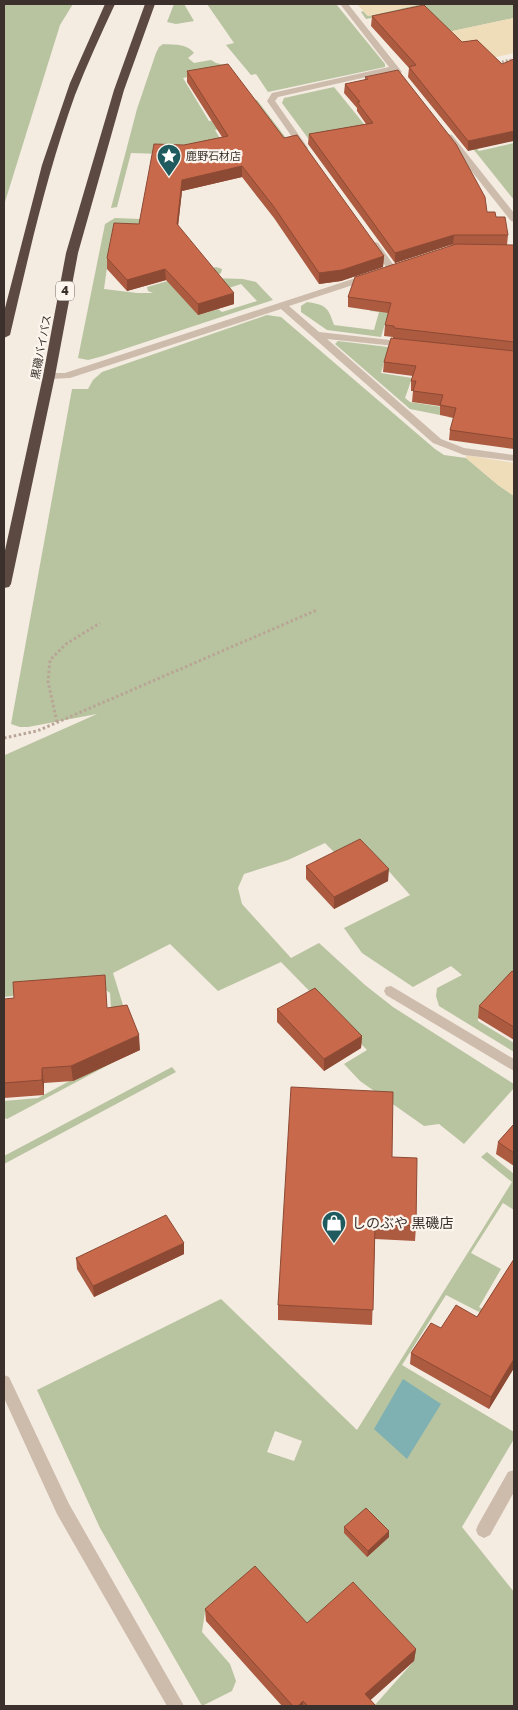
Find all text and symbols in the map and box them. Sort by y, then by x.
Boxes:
place icon: 鹿野石材店 [156,143,182,177]
place label: 鹿野石材店 [186,149,241,162]
road number: 4 [56,282,74,300]
street label: 黒磯バイパス [28,313,53,380]
shop icon: しのぶや 黒磯店 [321,1210,347,1244]
place label: しのぶや 黒磯店 [352,1214,454,1231]

